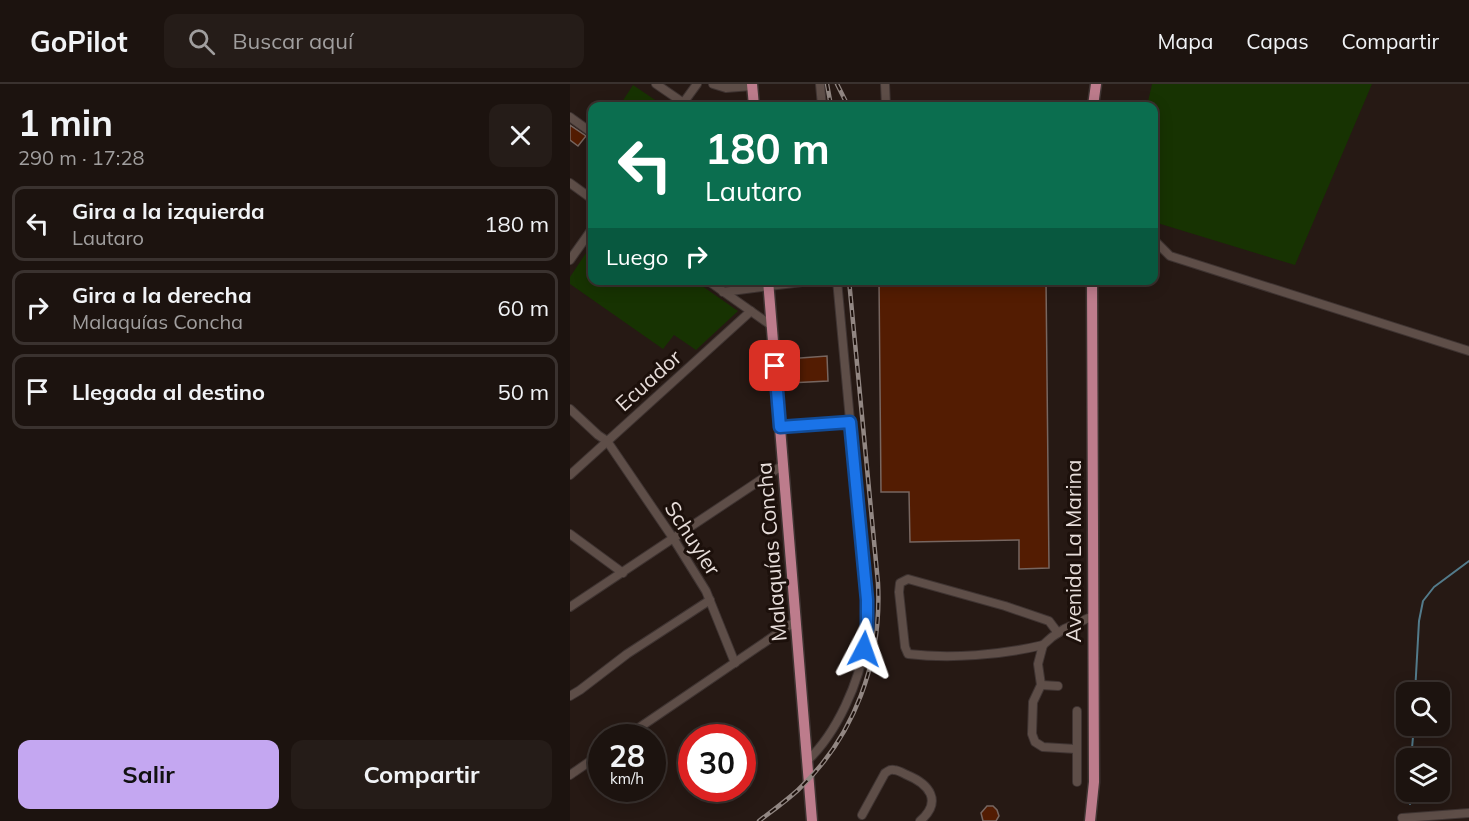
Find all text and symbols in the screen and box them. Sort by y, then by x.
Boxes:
search box [164,14,584,68]
text: GoPilot [30,24,128,59]
icon: search [185,25,218,58]
text: Buscar aquí [233,27,353,55]
text: Mapa [1158,28,1213,54]
text: Capas [1246,28,1309,54]
text: Compartir [1342,28,1439,54]
text: 1 min [18,100,113,145]
button: close [489,104,552,167]
text: 180 m [705,122,830,175]
icon: left [606,126,684,204]
text: 290 m · 17:28 [18,145,144,170]
text: Lautaro [705,174,802,208]
text: Gira a la izquierda [72,197,265,225]
icon: left [21,207,54,240]
text: 180 m [484,210,549,238]
text: Lautaro [72,225,144,250]
icon: right [680,240,713,273]
text: Luego [606,243,668,271]
text: Gira a la derecha [72,281,252,309]
icon: right [21,291,54,324]
text: 60 m [498,294,549,322]
text: Malaquías Concha [72,309,243,334]
pin [749,340,800,391]
street label: Ecuador [610,343,687,416]
icon: arrive [758,349,791,382]
icon: arrive [21,375,54,408]
text: Llegada al destino [72,378,265,406]
text: 50 m [498,378,549,406]
street label: Avenida La Marina [1060,460,1086,642]
street label: Malaquías Concha [750,461,792,643]
street label: Schuyler [659,496,727,580]
position arrow [832,617,896,681]
map controls [1396,682,1450,802]
button: search [1396,682,1450,736]
speed limit sign: 30 [678,724,756,802]
text: 28 [609,737,645,775]
button: Salir [18,740,279,809]
button: Compartir [291,740,552,809]
button: layers [1396,748,1450,802]
text: km/h [610,769,644,788]

